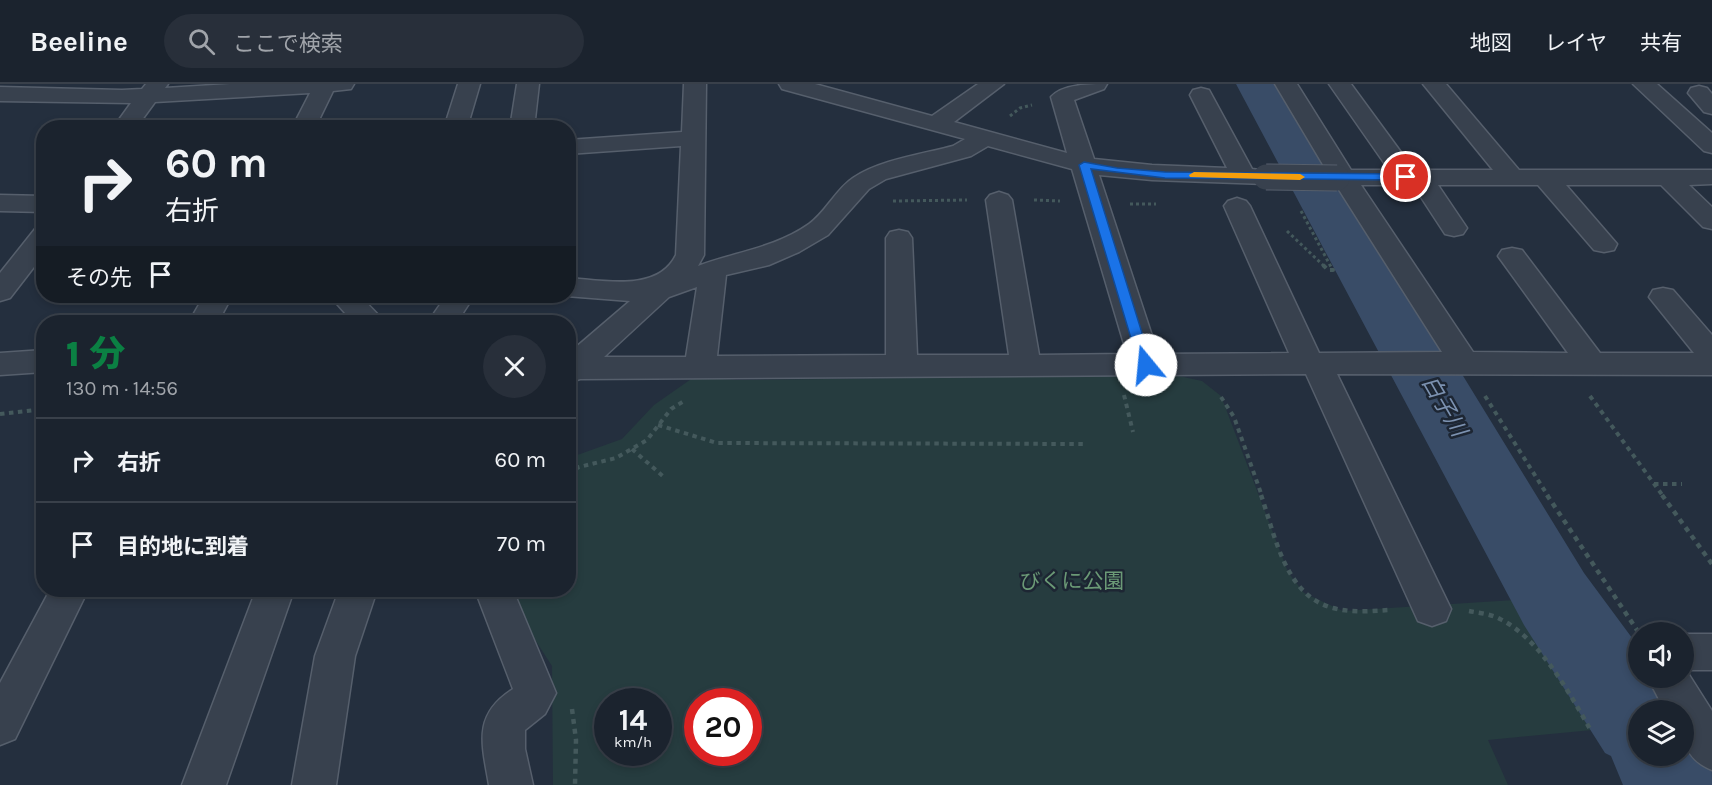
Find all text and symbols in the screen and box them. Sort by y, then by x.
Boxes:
search box [164,14,584,68]
text: Beeline [30,25,128,58]
icon: search [185,25,218,58]
text: ここで検索 [233,31,343,57]
text: 地図 [1470,31,1512,55]
text: レイヤ [1545,31,1607,55]
text: 共有 [1640,31,1682,55]
text: 60 m [165,138,268,188]
icon: right [66,144,144,222]
pin [1380,151,1431,202]
icon: arrive [1389,160,1422,193]
text: 右折 [165,195,219,227]
icon: arrive [144,258,177,291]
text: その先 [66,265,132,291]
text: 1 分 [66,333,126,375]
position arrow [1114,333,1178,397]
button: close [483,335,546,398]
water label: 白子川 [1416,371,1473,443]
text: 130 m · 14:56 [66,377,178,400]
icon: right [66,444,99,477]
text: 60 m [495,447,546,473]
text: 右折 [117,450,161,476]
icon: arrive [66,528,99,561]
text: 70 m [497,531,546,557]
text: 目的地に到着 [117,534,249,560]
park label: びくに公園 [1020,569,1125,593]
map controls [1628,622,1694,766]
button: sound [1628,622,1694,688]
speed limit sign: 20 [684,688,762,766]
button: layers [1628,700,1694,766]
text: 14 [619,702,647,738]
text: km/h [614,733,652,751]

